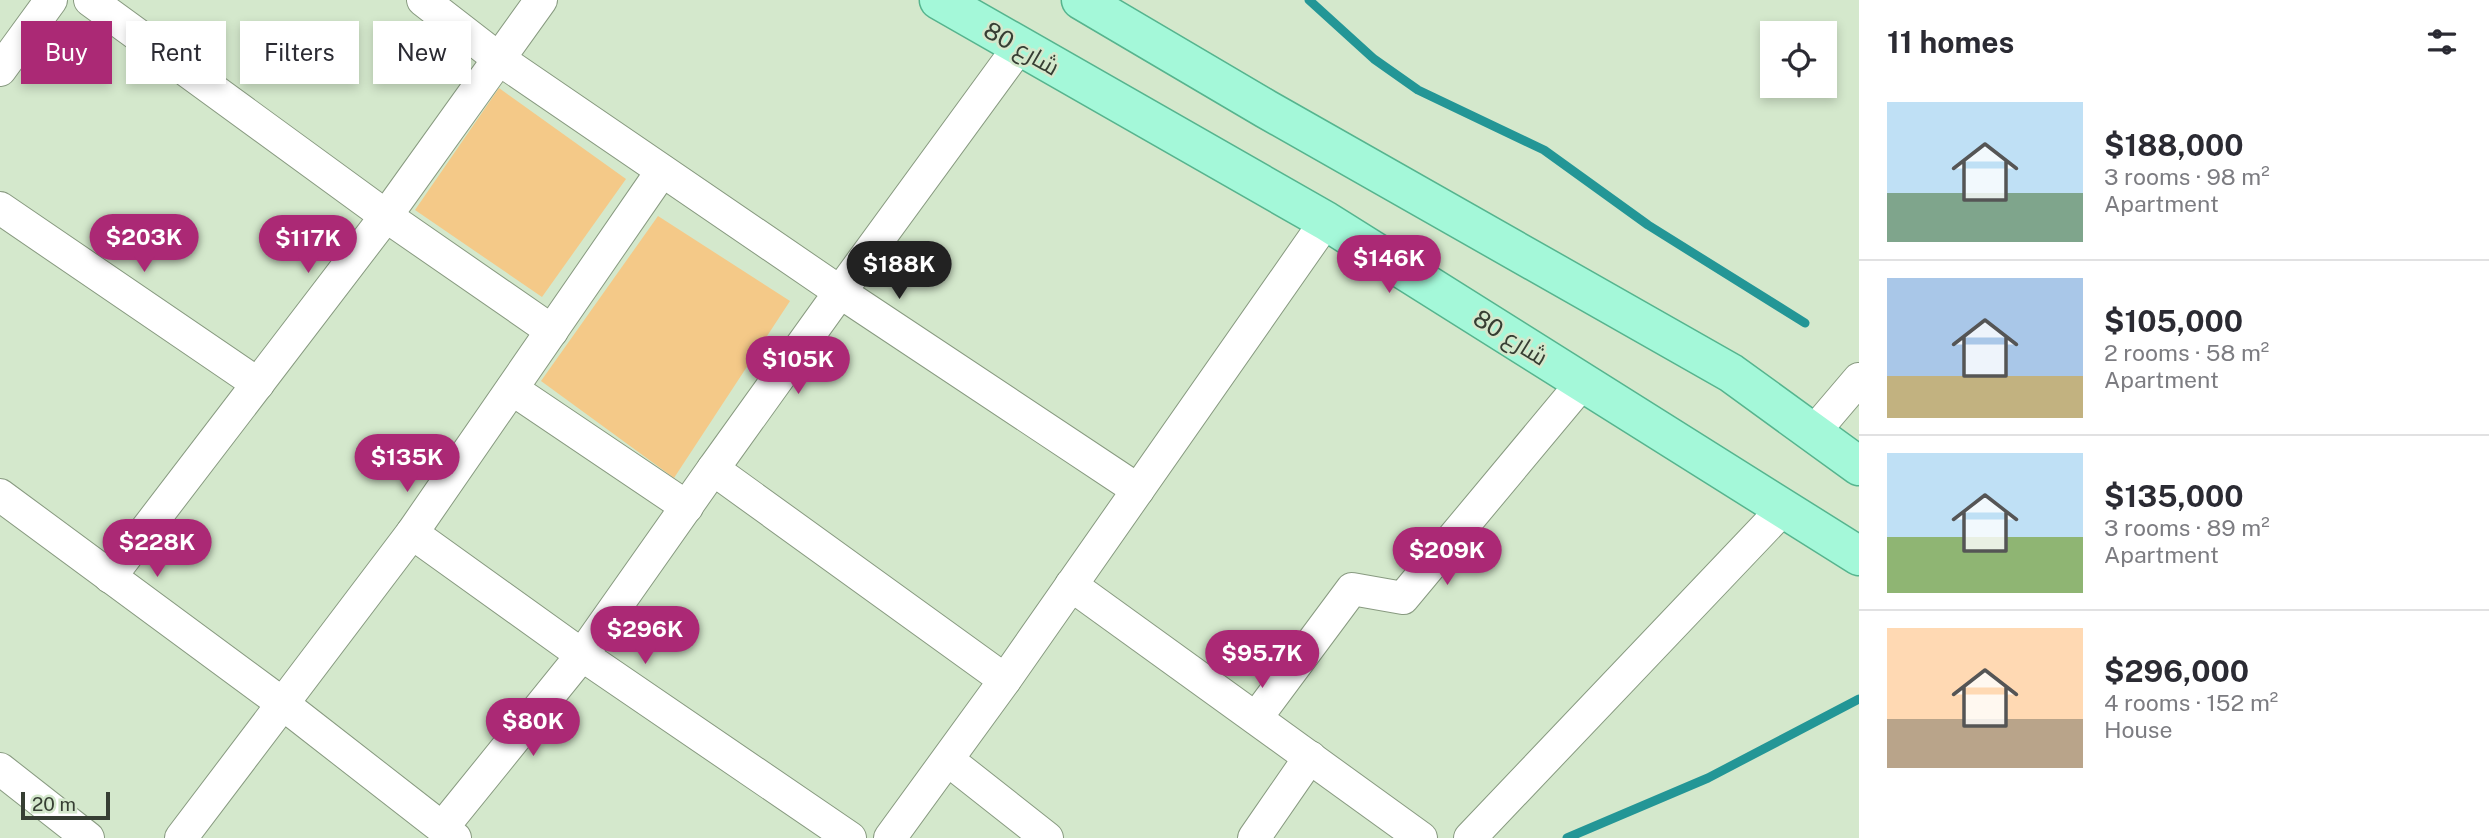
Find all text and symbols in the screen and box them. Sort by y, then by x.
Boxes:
street label: شارع 80 [978,15,1065,83]
chip: Buy [21,21,112,84]
chip: Rent [126,21,226,84]
chip: Filters [240,21,359,84]
chip: New [373,21,471,84]
map controls [1760,21,1837,98]
button: locate [1760,21,1837,98]
icon: filters [2423,23,2461,61]
text: 11 homes [1887,24,2014,60]
text: $188,000 [2104,127,2244,163]
icon: home [1943,130,2027,214]
text: 3 rooms · 98 m² [2104,163,2270,190]
text: Apartment [2104,190,2219,217]
pin: $203K [95,215,193,274]
pin: $117K [259,216,357,275]
text: $203K [106,223,182,250]
text: $117K [275,224,341,251]
pin: $146K [1340,236,1438,295]
pin: $188K [850,242,948,301]
text: $146K [1353,244,1425,271]
text: $188K [863,250,935,277]
street label: شارع 80 [1467,303,1553,373]
text: $105,000 [2104,303,2243,339]
icon: home [1943,306,2027,390]
pin: $105K [749,336,847,396]
text: 2 rooms · 58 m² [2104,339,2269,366]
text: $105K [762,345,834,372]
text: Apartment [2104,366,2219,393]
pin: $135K [358,434,456,494]
text: $135K [371,443,443,470]
text: $135,000 [2104,478,2244,514]
icon: home [1943,481,2027,565]
text: 3 rooms · 89 m² [2104,514,2270,541]
pin: $228K [108,520,206,579]
text: $228K [119,528,195,555]
pin: $209K [1398,528,1496,587]
text: $209K [1409,536,1485,563]
text: Apartment [2104,541,2219,568]
pin: $296K [596,606,694,666]
text: $296K [606,615,684,642]
pin: $95.7K [1205,630,1319,690]
text: $95.7K [1221,639,1303,666]
text: $296,000 [2104,653,2249,689]
icon: home [1943,656,2027,740]
text: 4 rooms · 152 m² [2104,689,2278,716]
pin: $80K [492,698,574,758]
text: $80K [502,707,564,734]
text: House [2104,716,2172,743]
scale bar [21,789,110,821]
text: 20 m [32,793,76,815]

